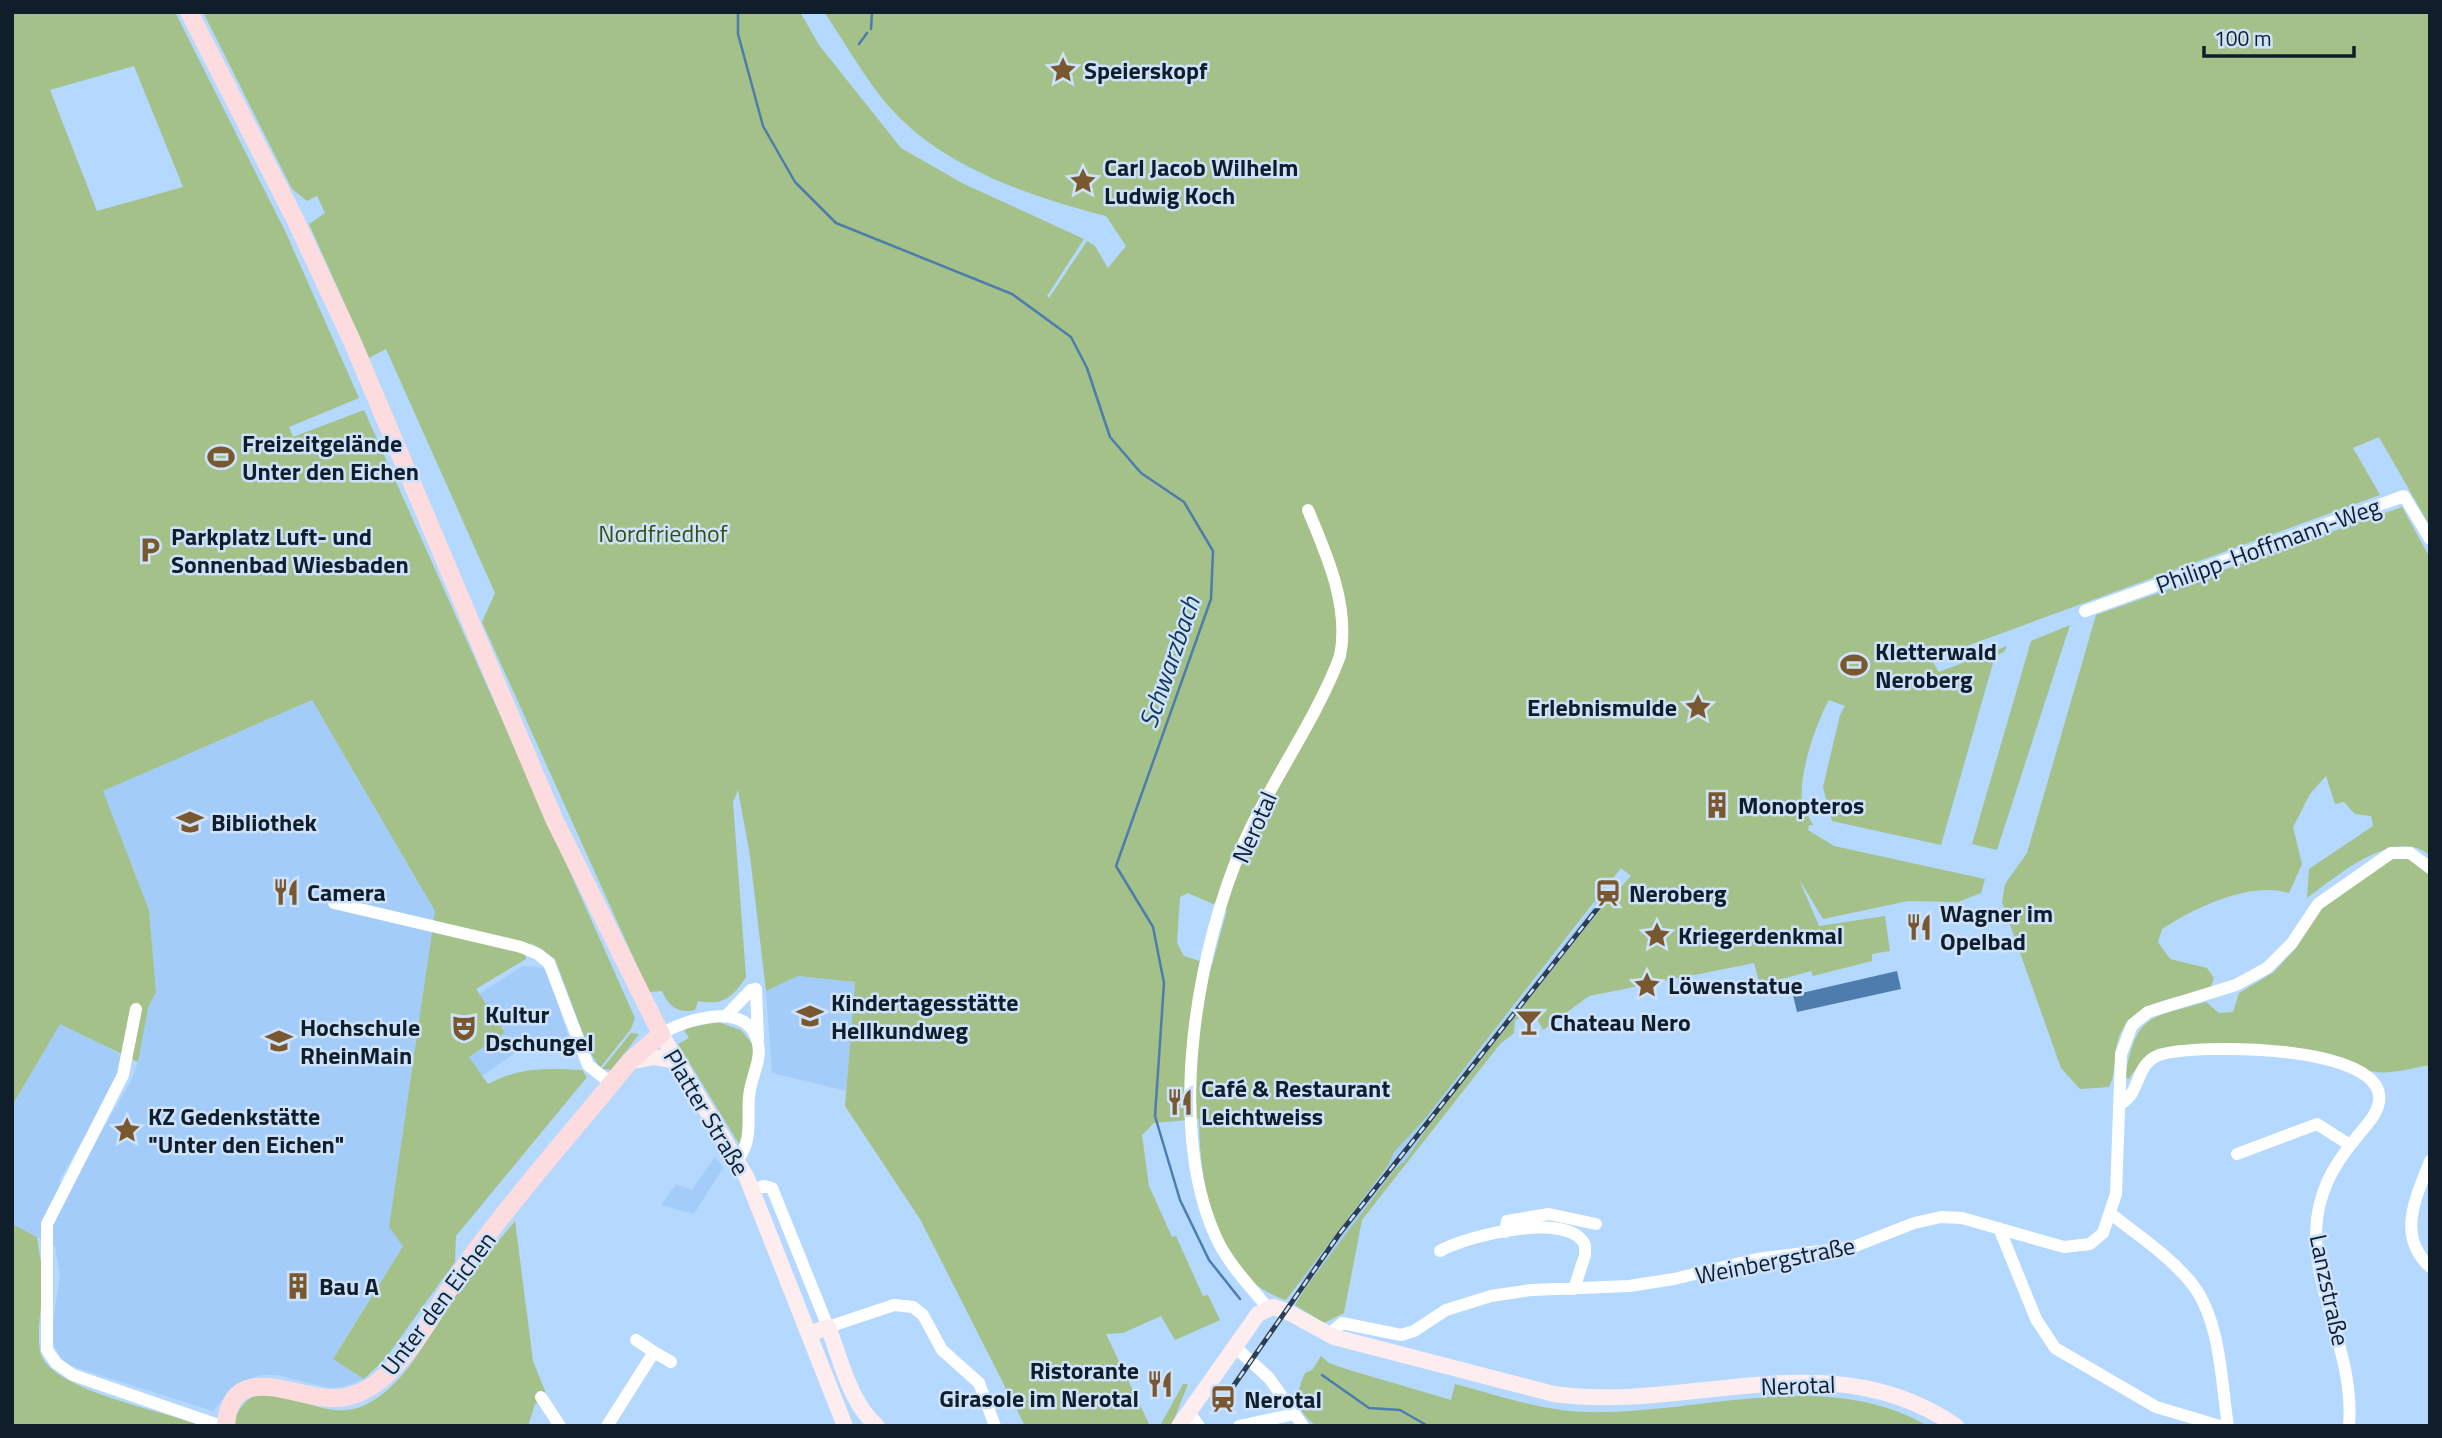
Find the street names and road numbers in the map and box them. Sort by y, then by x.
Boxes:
street label: Philipp-Hoffmann-Weg [2151,488,2385,602]
street label: Nerotal [1222,785,1286,869]
street label: Platter Straße [655,1042,759,1182]
street label: Unter den Eichen [372,1223,504,1383]
street label: Weinbergstraße [1692,1227,1858,1293]
street label: Lanzstraße [2301,1231,2359,1349]
street label: Nerotal [1760,1366,1836,1404]

